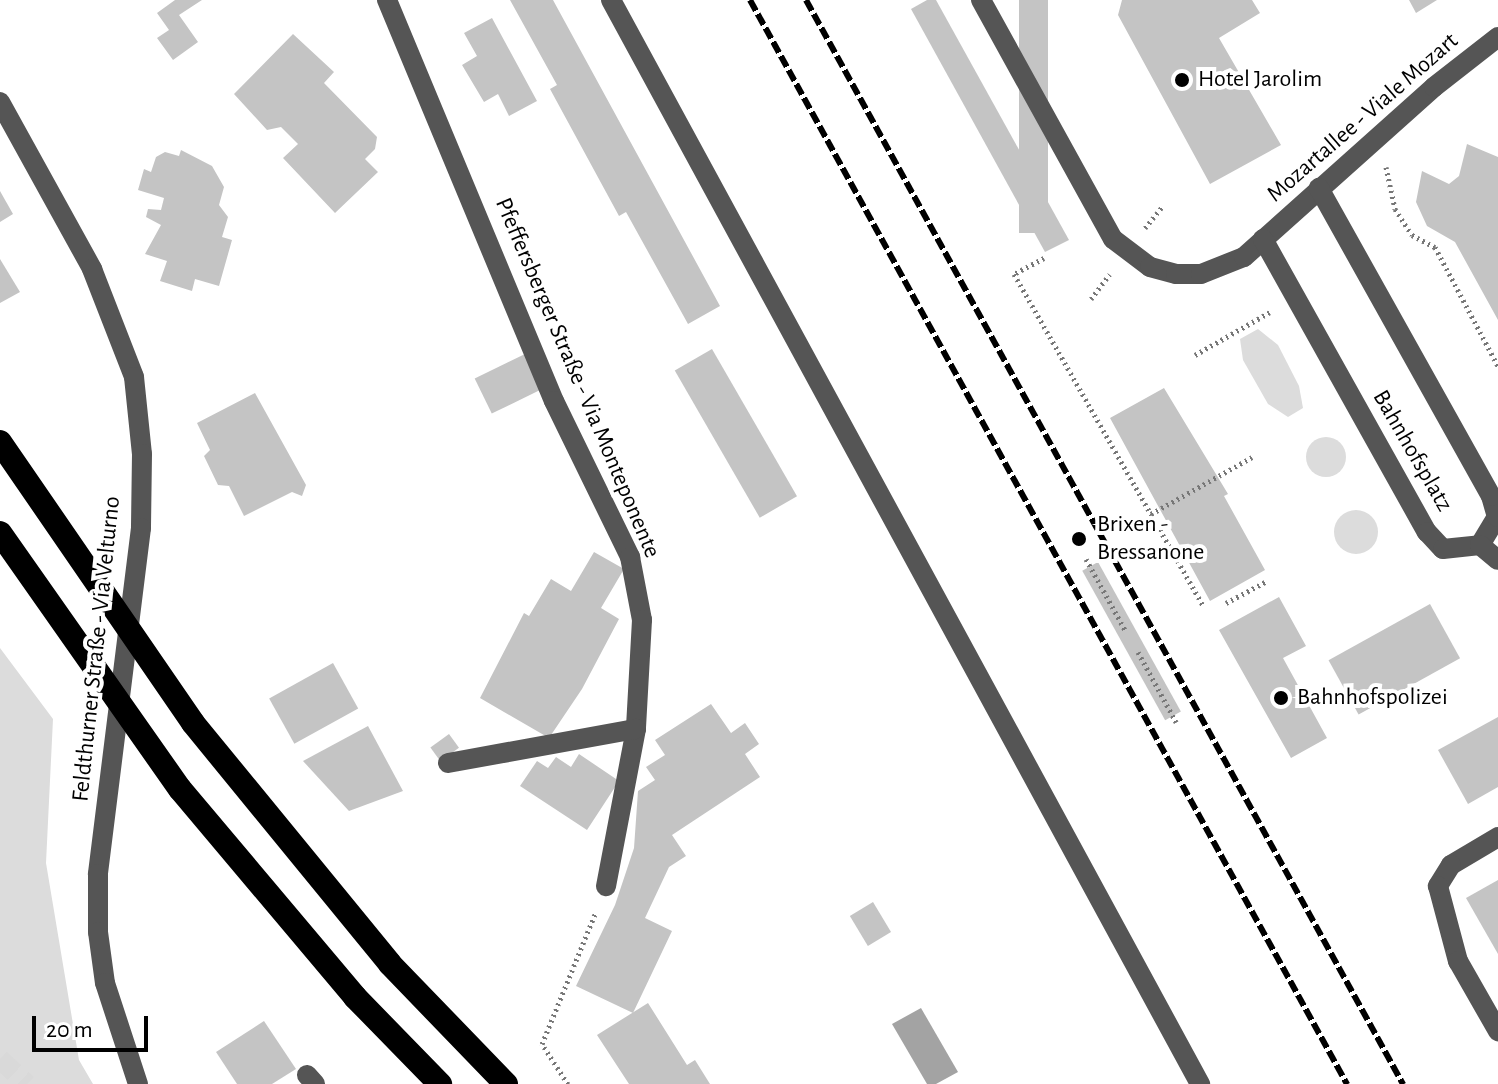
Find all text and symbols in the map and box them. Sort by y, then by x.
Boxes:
street label: Mozartallee - Viale Mozart [1262,27,1464,209]
place label: Hotel Jarolim [1198,66,1322,94]
marker: Hotel Jarolim [1173,71,1191,89]
street label: Pfeffersberger Straße - Via Monteponente [488,194,666,562]
street label: Bahnhofsplatz [1366,385,1458,517]
street label: Feldthurner Straße - Via Velturno [67,495,127,803]
place label: Brixen - Bressanone [1097,511,1204,567]
marker: Brixen - Bressanone [1068,528,1090,550]
place label: Bahnhofspolizei [1297,684,1448,712]
marker: Bahnhofspolizei [1272,689,1290,707]
scale bar [36,1000,152,1050]
text: 20 m [46,1018,93,1042]

